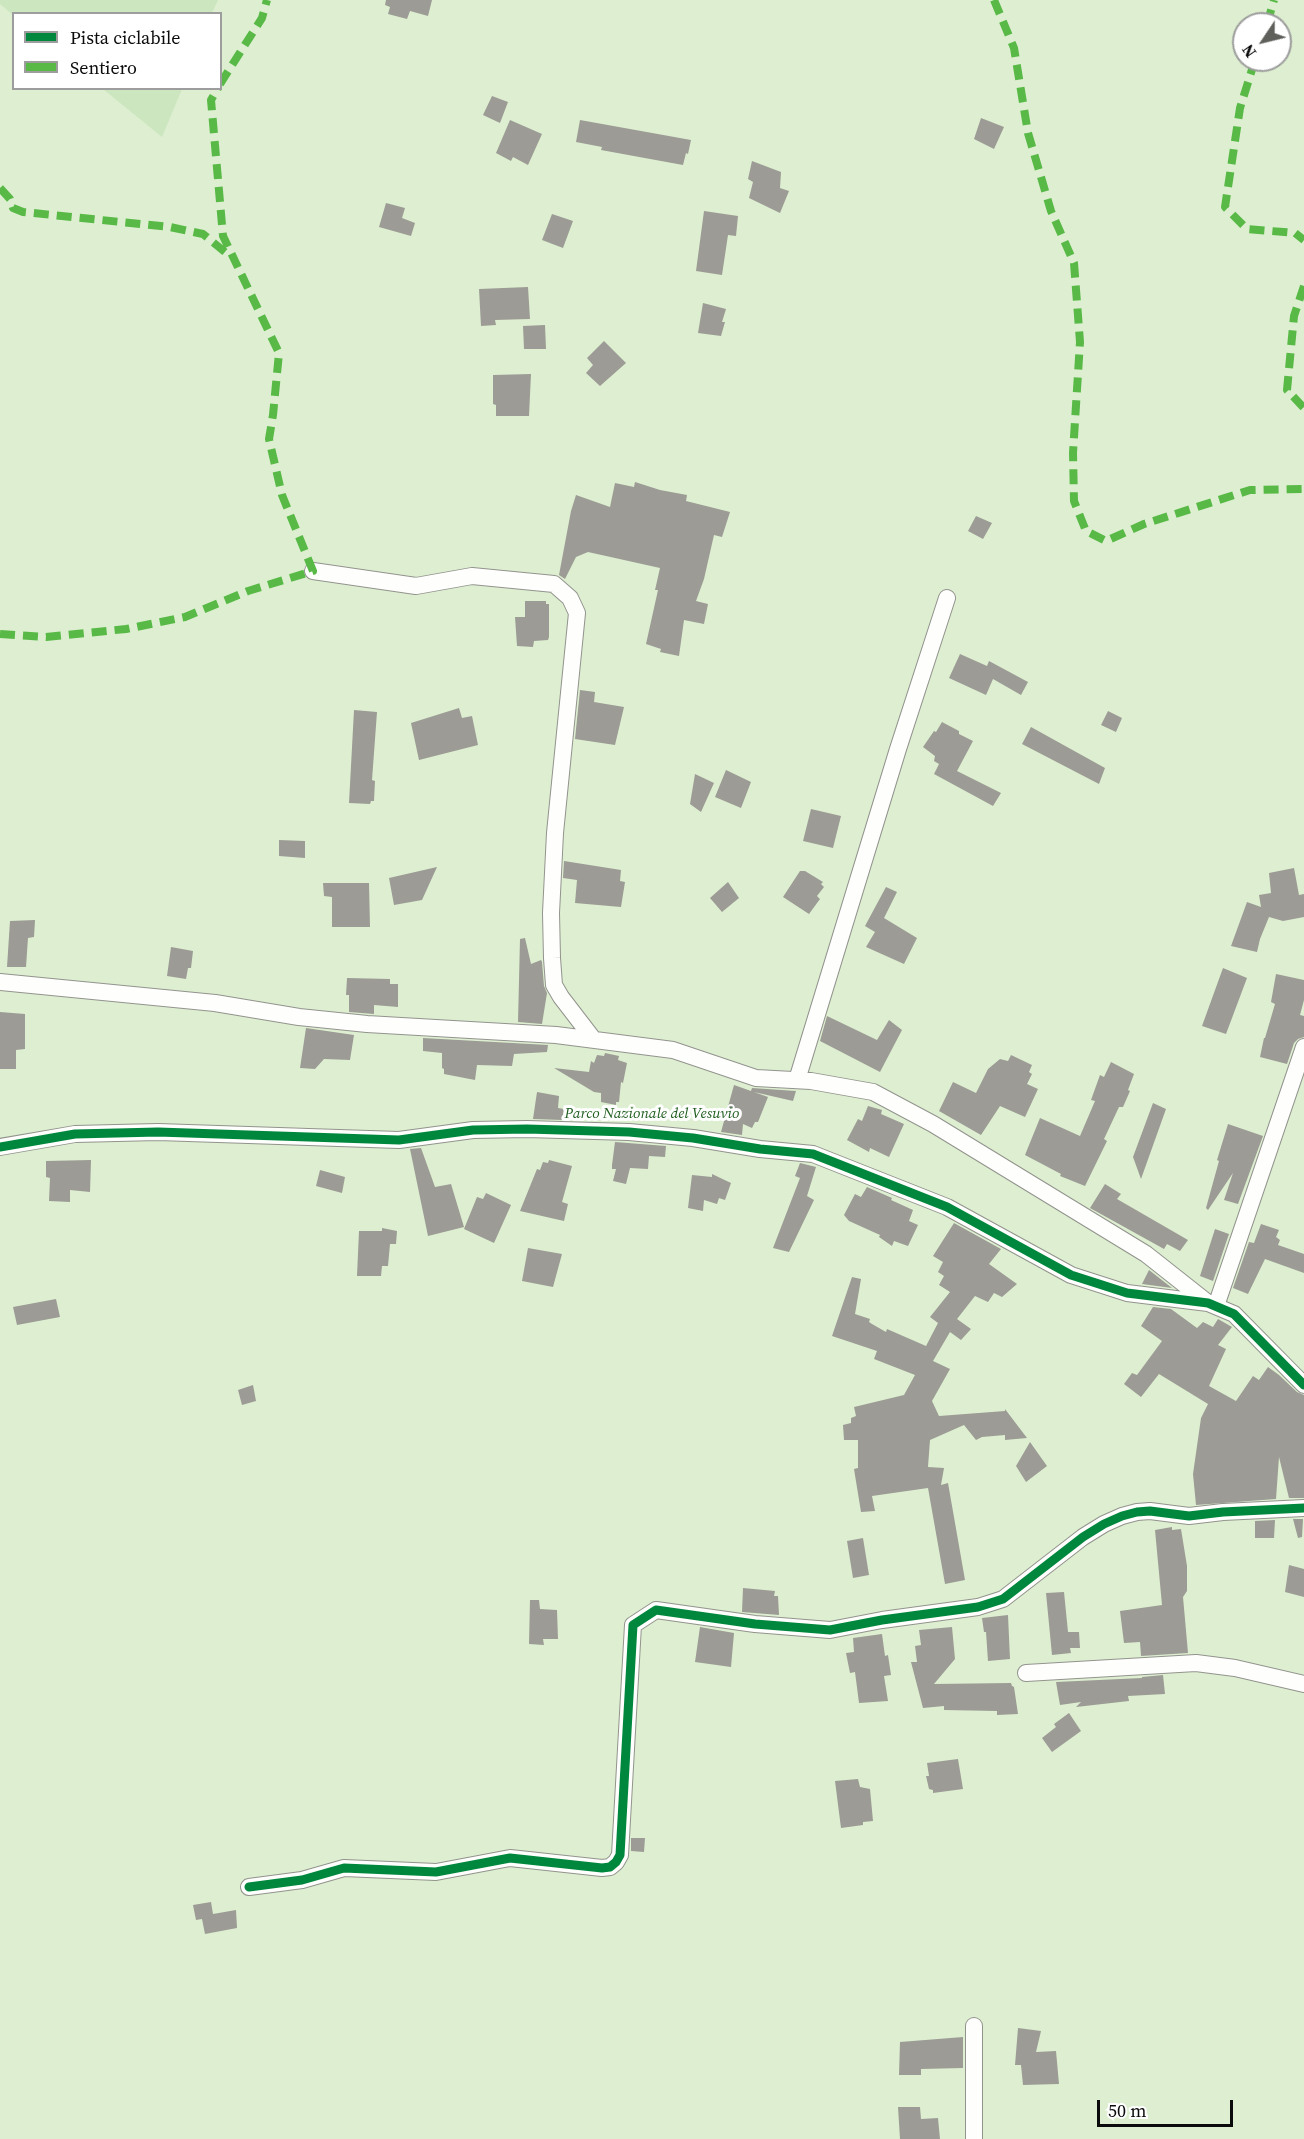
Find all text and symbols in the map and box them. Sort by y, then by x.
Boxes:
legend [12,12,222,90]
north arrow [1232,12,1292,72]
text: Pista ciclabile [70,25,181,50]
text: N [1237,40,1261,62]
text: Sentiero [70,55,137,80]
park label: Parco Nazionale del Vesuvio [565,1105,739,1123]
scale bar [1100,2088,1236,2126]
text: 50 m [1108,2098,1146,2123]

